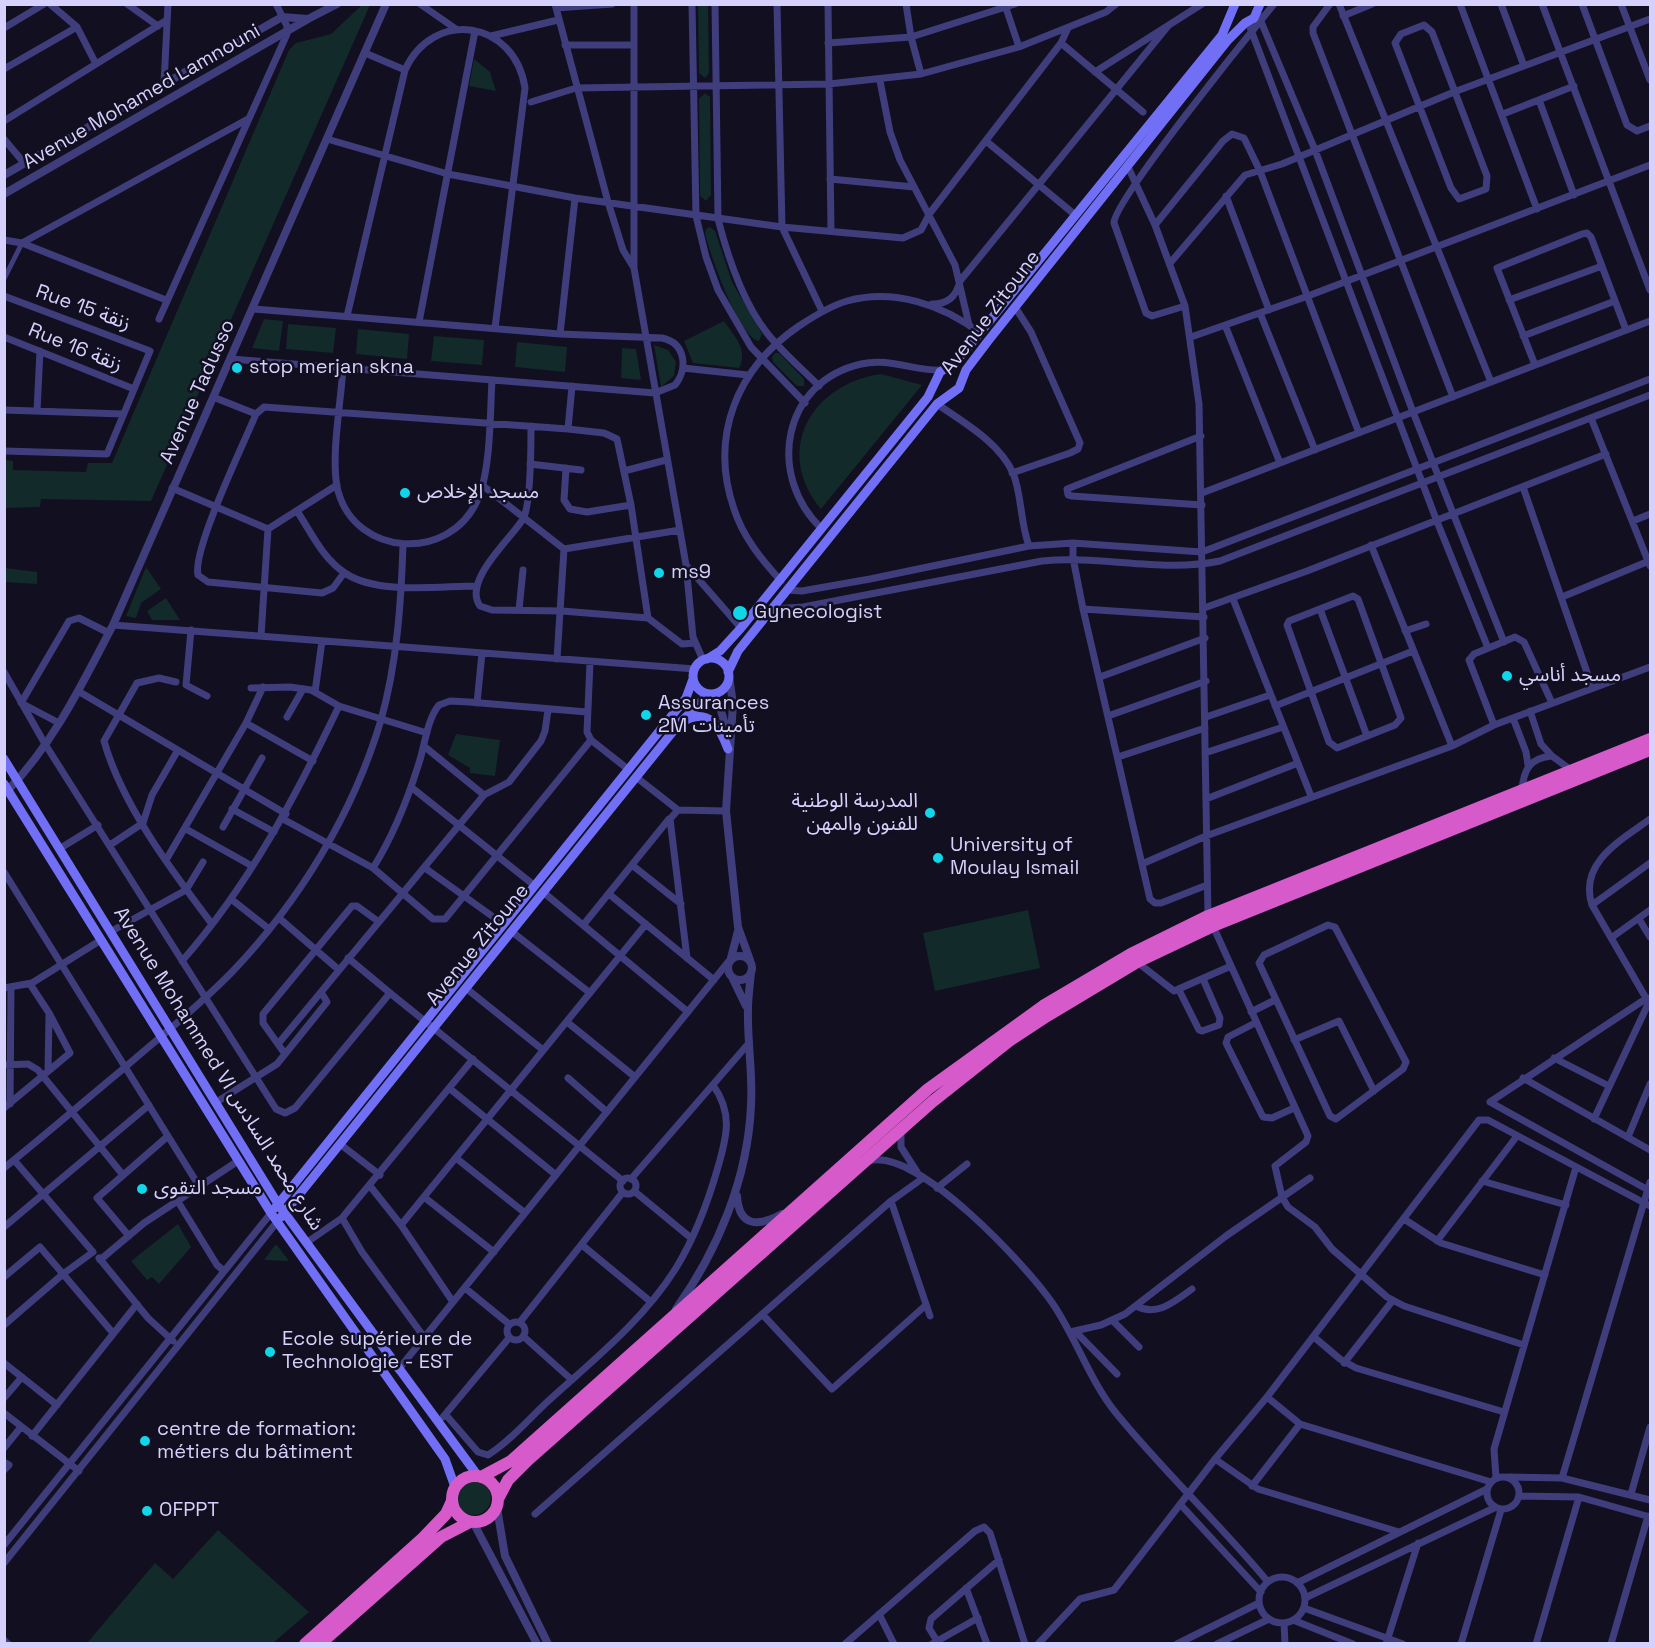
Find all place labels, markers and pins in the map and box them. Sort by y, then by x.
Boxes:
place label: stop merjan skna [249,356,414,380]
marker: stop merjan skna [230,361,244,375]
place label: مسجد الإخلاص [417,481,539,505]
marker: مسجد الإخلاص [398,486,412,500]
place label: ms9 [671,561,711,585]
marker: ms9 [652,566,666,580]
place label: Gynecologist [754,601,882,625]
marker: Gynecologist [731,604,749,622]
place label: مسجد أناسي [1519,664,1621,688]
marker: مسجد أناسي [1500,669,1514,683]
place label: Assurances 2M تأمينات [658,692,769,739]
marker: Assurances 2M تأمينات [639,708,653,722]
place label: المدرسة الوطنية للفنون والمهن [792,790,918,837]
marker: المدرسة الوطنية للفنون والمهن [923,806,937,820]
place label: University of Moulay Ismail [950,834,1079,881]
marker: University of Moulay Ismail [931,851,945,865]
place label: مسجد التقوى [154,1177,262,1201]
marker: مسجد التقوى [135,1182,149,1196]
place label: Ecole supérieure de Technologie - EST [282,1328,472,1375]
marker: Ecole supérieure de Technologie - EST [263,1345,277,1359]
place label: centre de formation: métiers du bâtiment [157,1418,356,1465]
marker: centre de formation: métiers du bâtiment [138,1434,152,1448]
place label: OFPPT [159,1499,219,1523]
marker: OFPPT [140,1504,154,1518]

